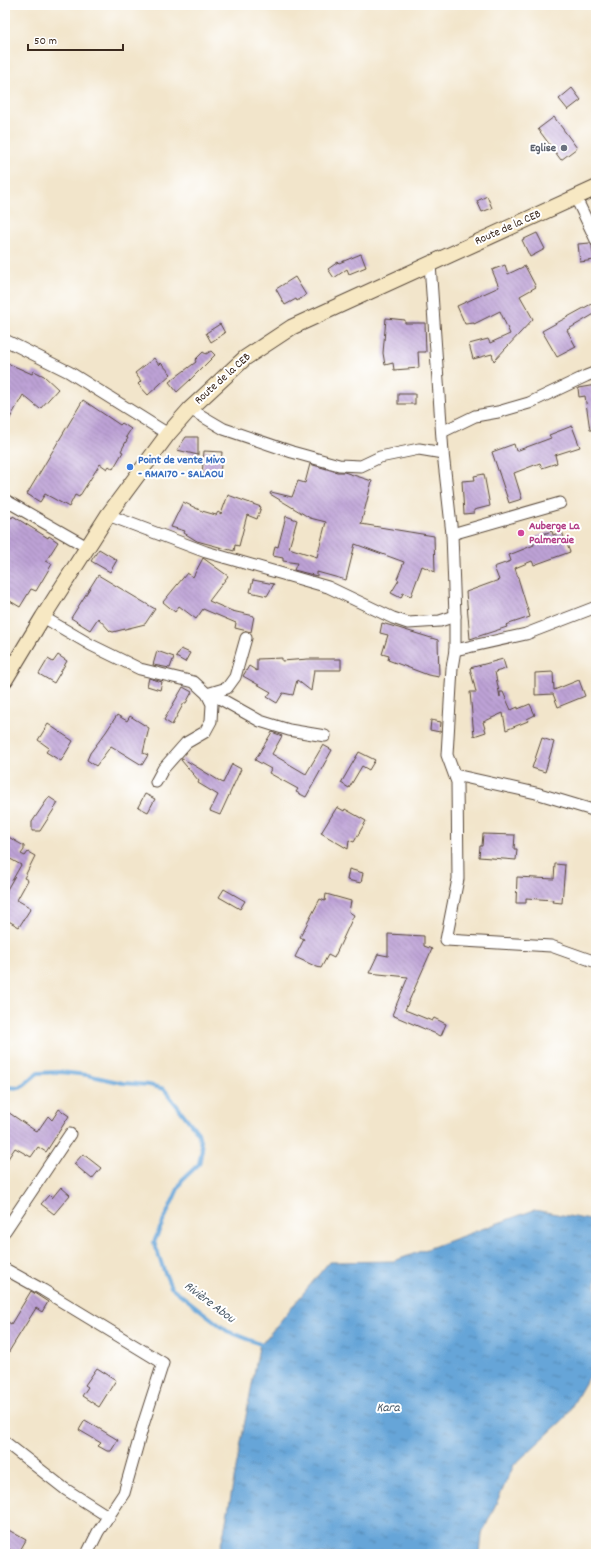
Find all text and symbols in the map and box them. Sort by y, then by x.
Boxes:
scale bar [28,26,123,52]
text: 50 m [34,33,57,50]
place label: Eglise [530,140,557,157]
marker: Eglise [559,143,569,153]
street label: Route de la CEB [472,206,544,250]
street label: Route de la CEB [191,349,255,409]
place label: Point de vente Mivo - RMA170 - SALAOU [138,452,226,483]
marker: Point de vente Mivo - RMA170 - SALAOU [125,462,135,472]
place label: Auberge La Palmeraie [529,518,581,549]
marker: Auberge La Palmeraie [516,528,526,538]
water label: Rivière Abou [179,1277,240,1329]
water label: Kara [376,1399,400,1418]

